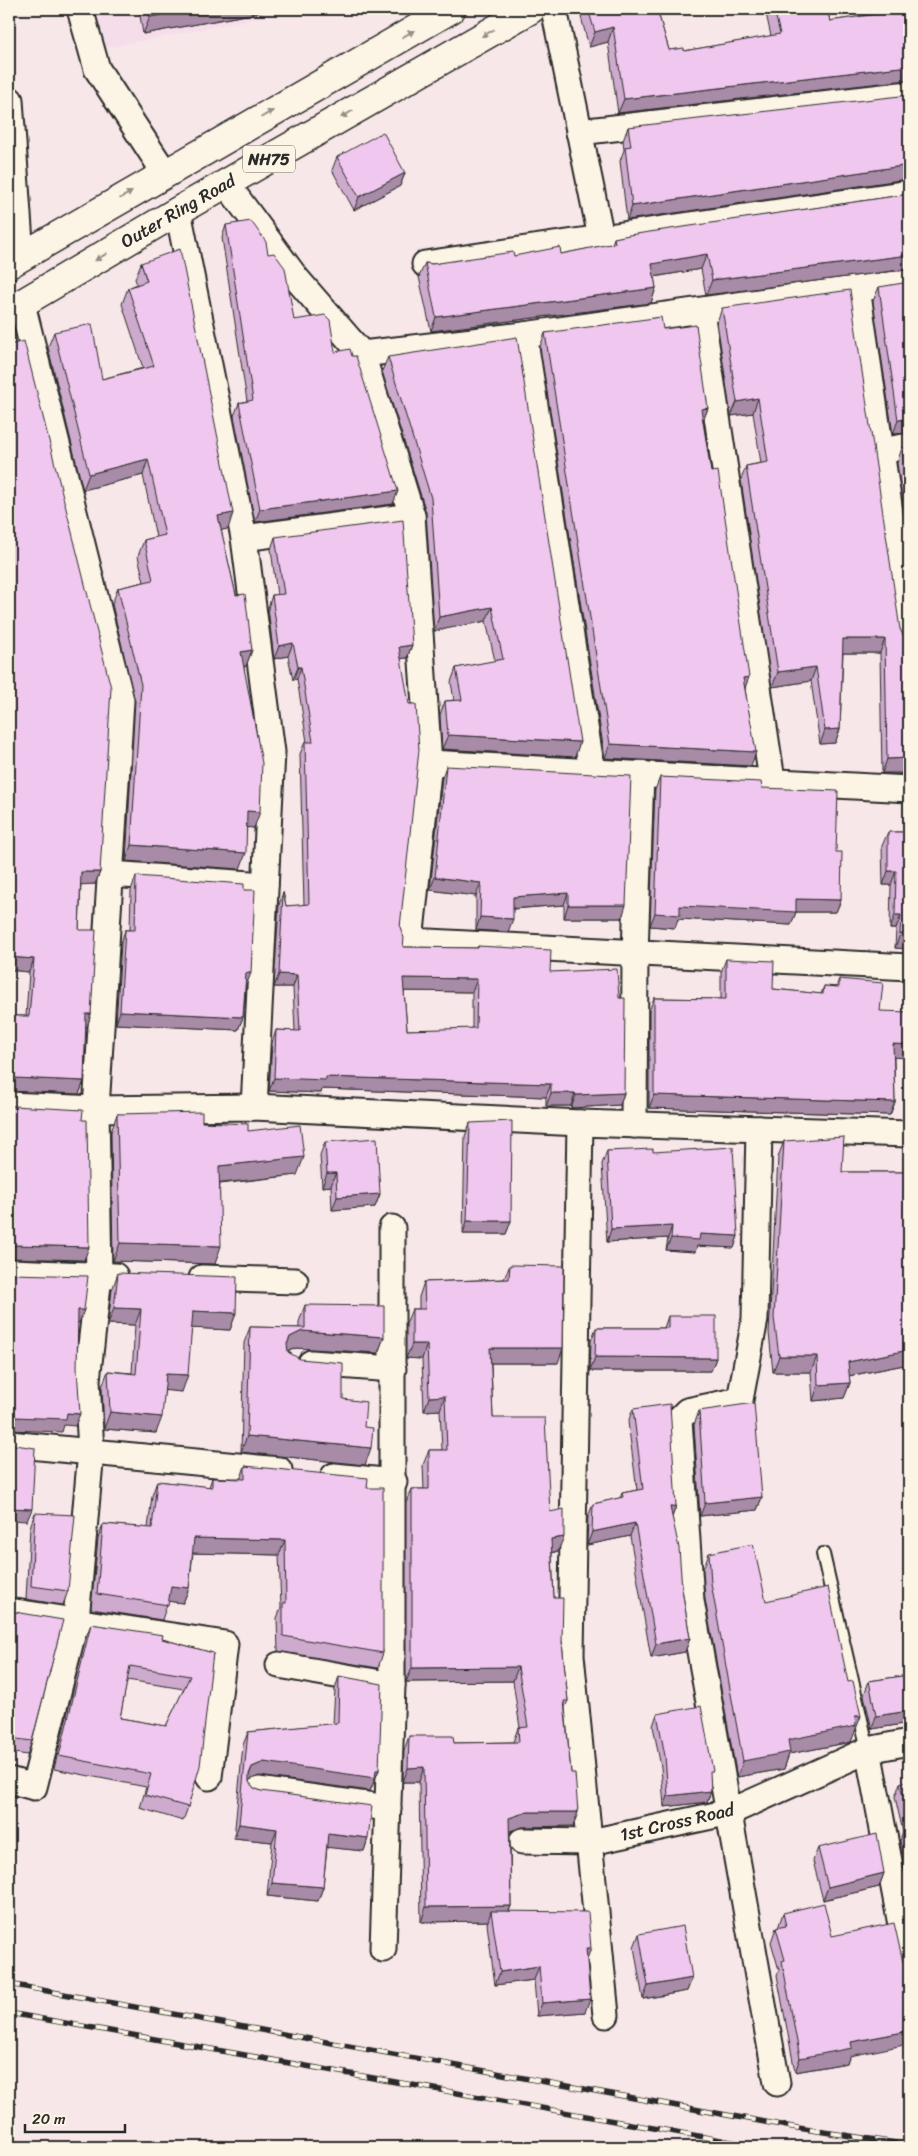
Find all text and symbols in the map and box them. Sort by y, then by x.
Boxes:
one-way arrow [402,29,415,38]
one-way arrow [481,29,496,37]
one-way arrow [341,109,354,118]
one-way arrow [261,110,274,119]
road number: NH75 [243,146,295,172]
street label: Outer Ring Road [114,164,243,257]
one-way arrow [120,191,133,200]
one-way arrow [94,252,107,261]
street label: 1st Cross Road [617,1793,739,1851]
scale bar [25,2101,125,2133]
text: 20 m [32,2106,66,2132]

